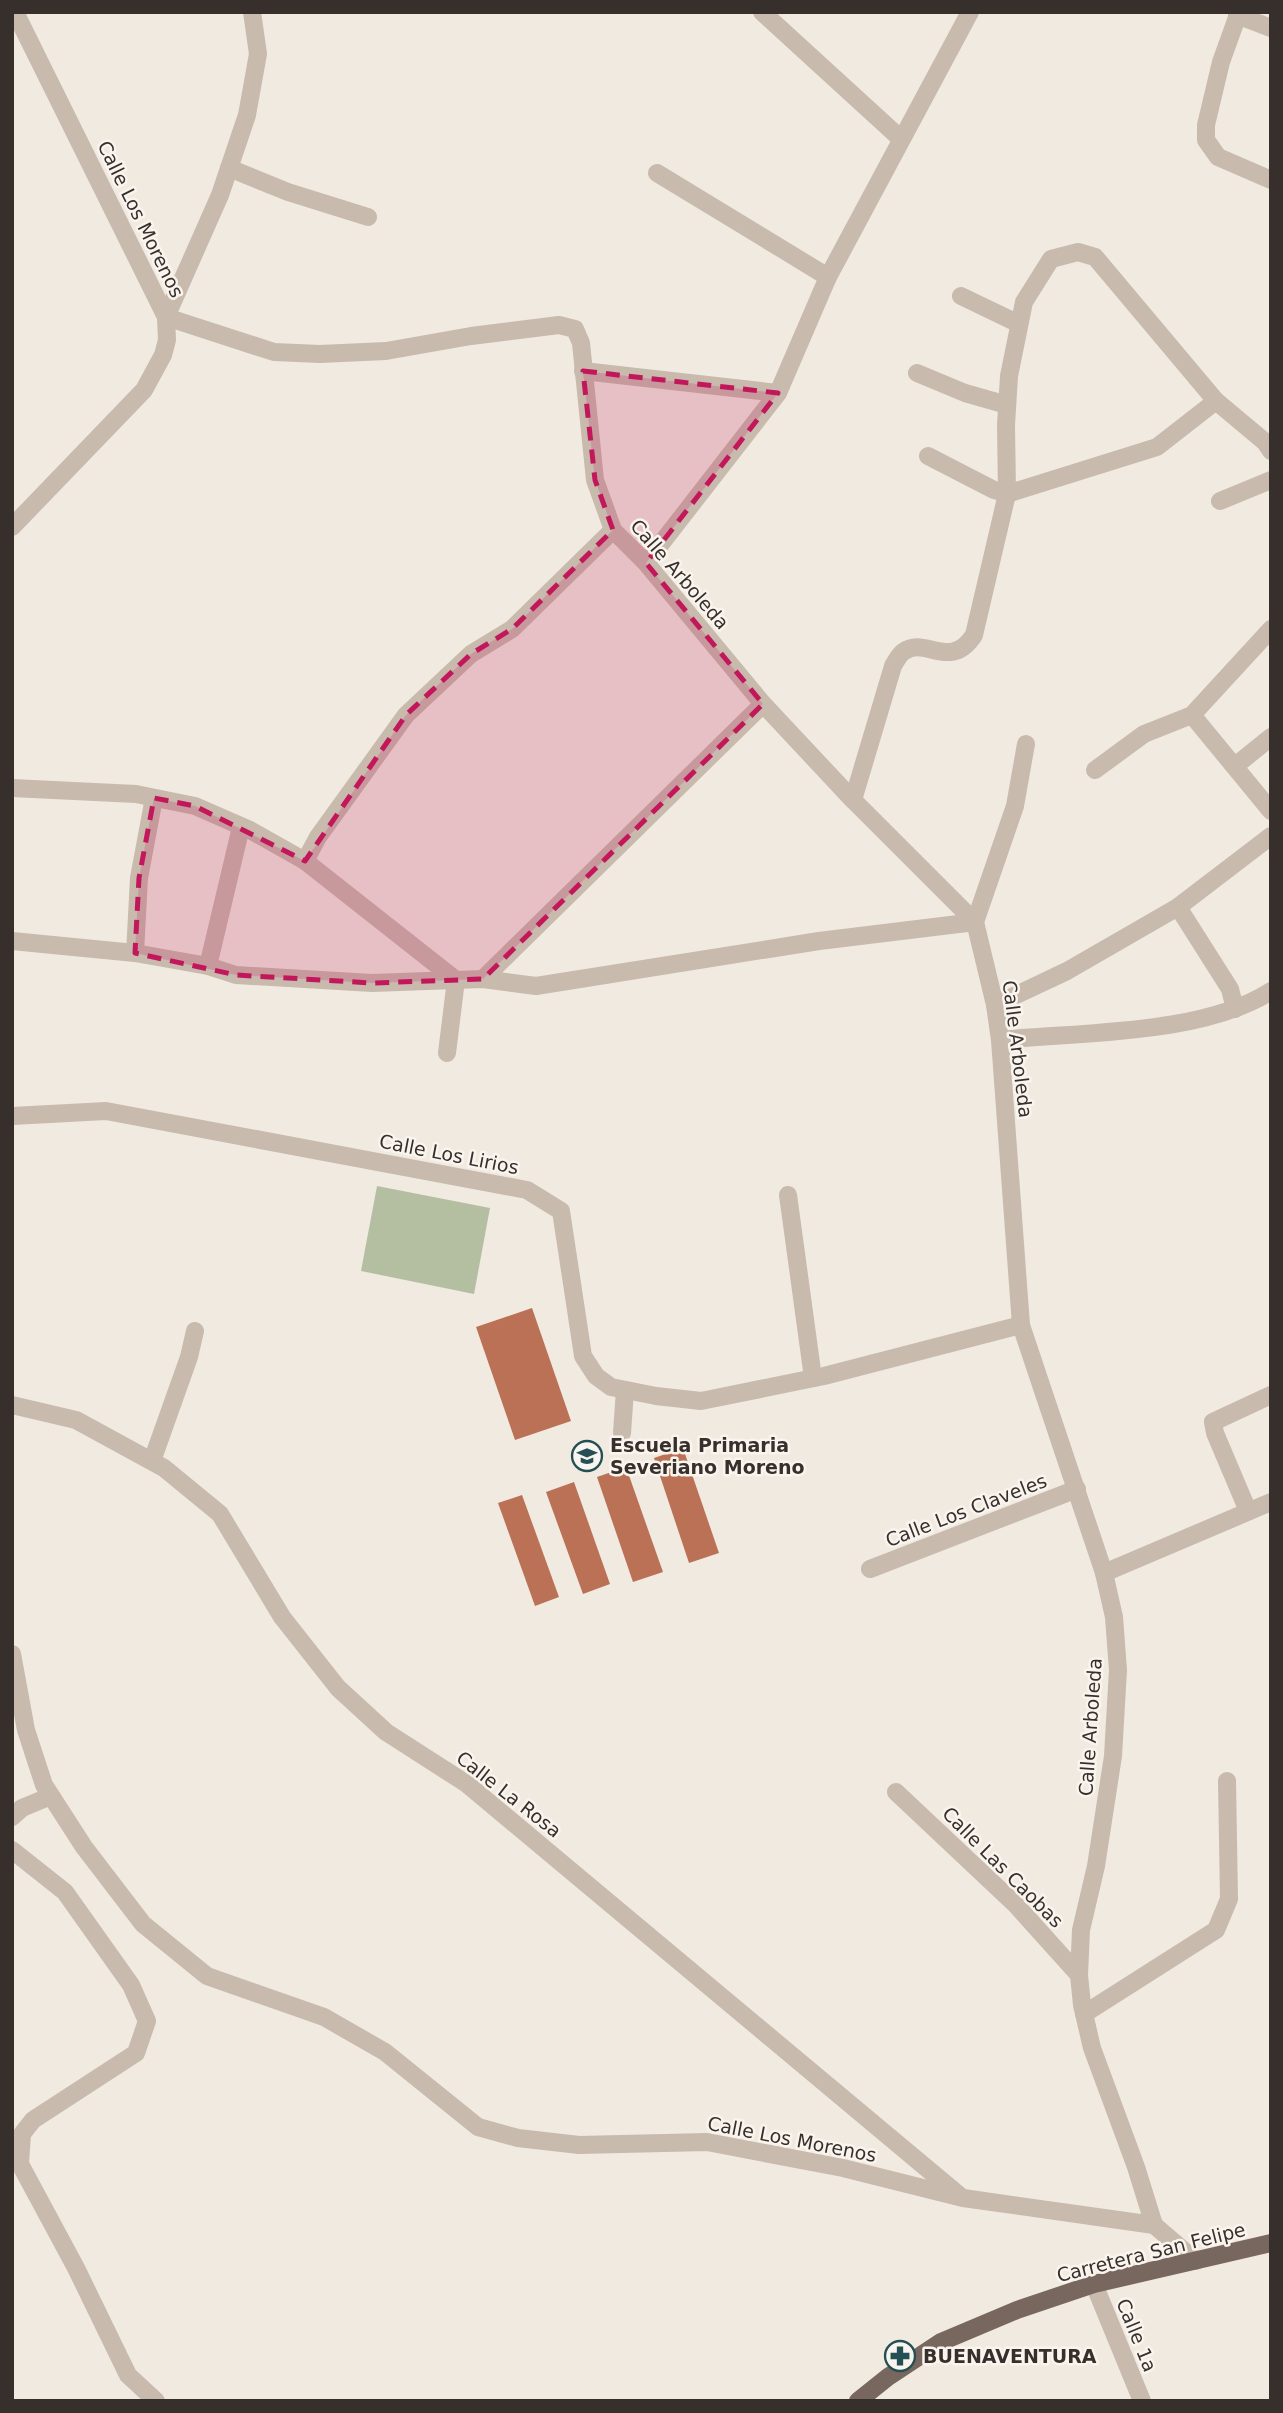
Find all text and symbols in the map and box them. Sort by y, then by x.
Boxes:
street label: Calle Los Morenos [93,137,189,301]
street label: Calle Arboleda [626,515,734,633]
street label: Calle Arboleda [999,979,1037,1119]
street label: Calle Los Lirios [377,1130,521,1178]
place label: Escuela Primaria Severiano Moreno [610,1434,805,1478]
school or university icon: Escuela Primaria Severiano Moreno [570,1439,604,1473]
street label: Calle Los Claveles [882,1469,1050,1551]
street label: Calle Arboleda [1074,1657,1106,1797]
street label: Calle La Rosa [452,1746,566,1842]
street label: Calle Las Caobas [938,1802,1068,1932]
street label: Calle Los Morenos [706,2112,878,2166]
street label: Carretera San Felipe [1054,2218,1248,2286]
street label: Calle 1a [1112,2295,1162,2375]
pharmacy icon: BUENAVENTURA [883,2339,917,2373]
place label: BUENAVENTURA [923,2345,1097,2367]

